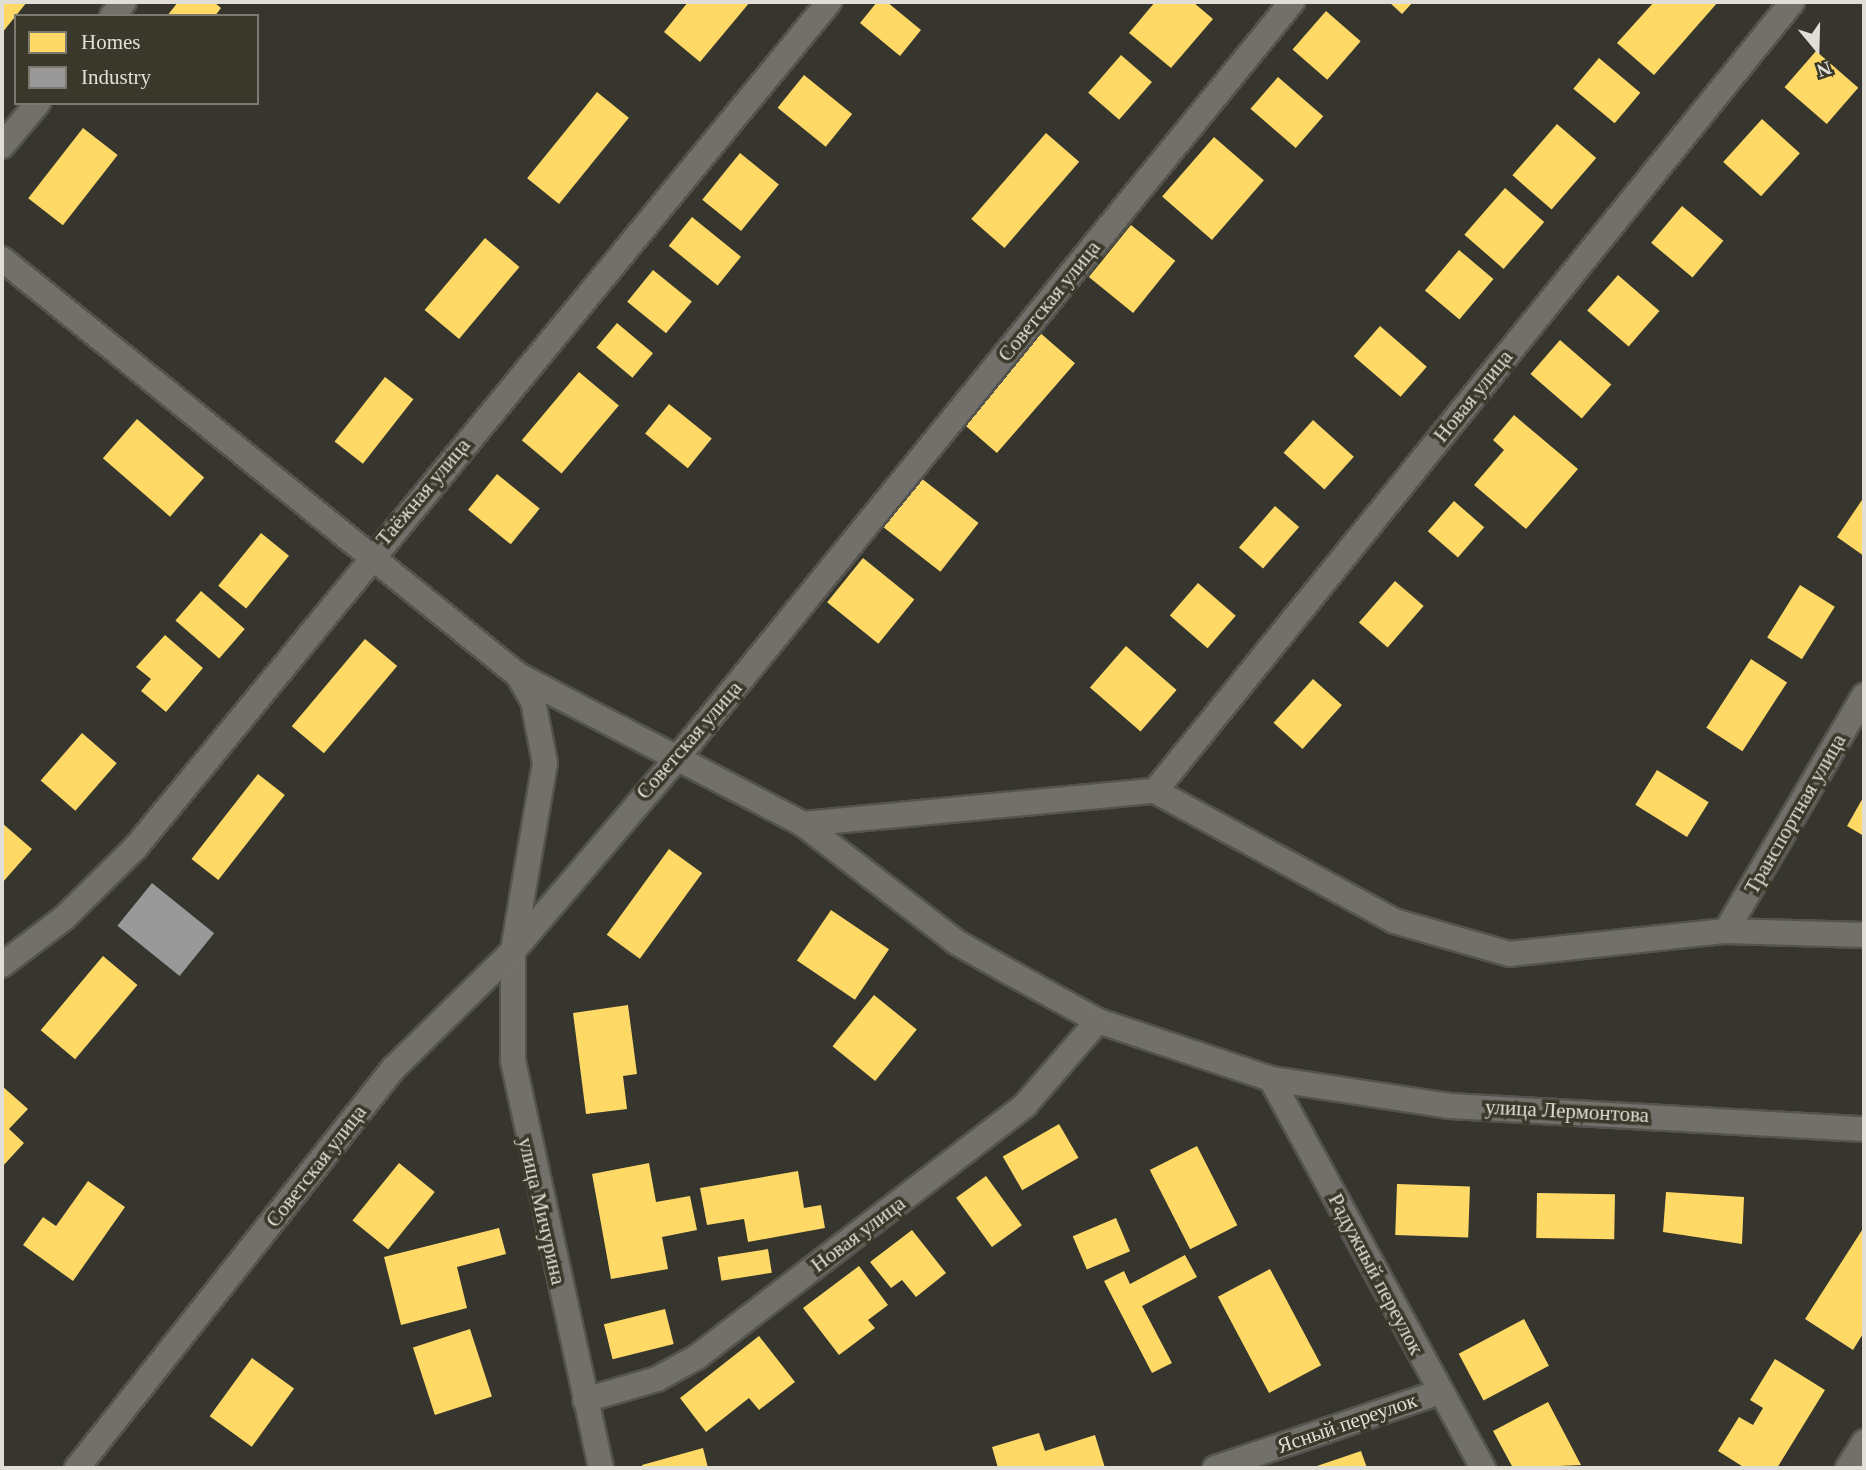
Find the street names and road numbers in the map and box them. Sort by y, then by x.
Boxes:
street label: Советская улица [993,235,1105,367]
street label: Новая улица [1428,345,1518,447]
street label: Таёжная улица [371,433,475,551]
street label: Советская улица [631,676,747,804]
street label: Транспортная улица [1739,729,1851,899]
street label: улица Лермонтова [1484,1094,1650,1128]
street label: Советская улица [260,1100,372,1232]
street label: улица Мичурина [513,1135,571,1287]
street label: Радужный переулок [1323,1189,1429,1359]
street label: Новая улица [806,1190,910,1278]
street label: Ясный переулок [1274,1387,1420,1459]

